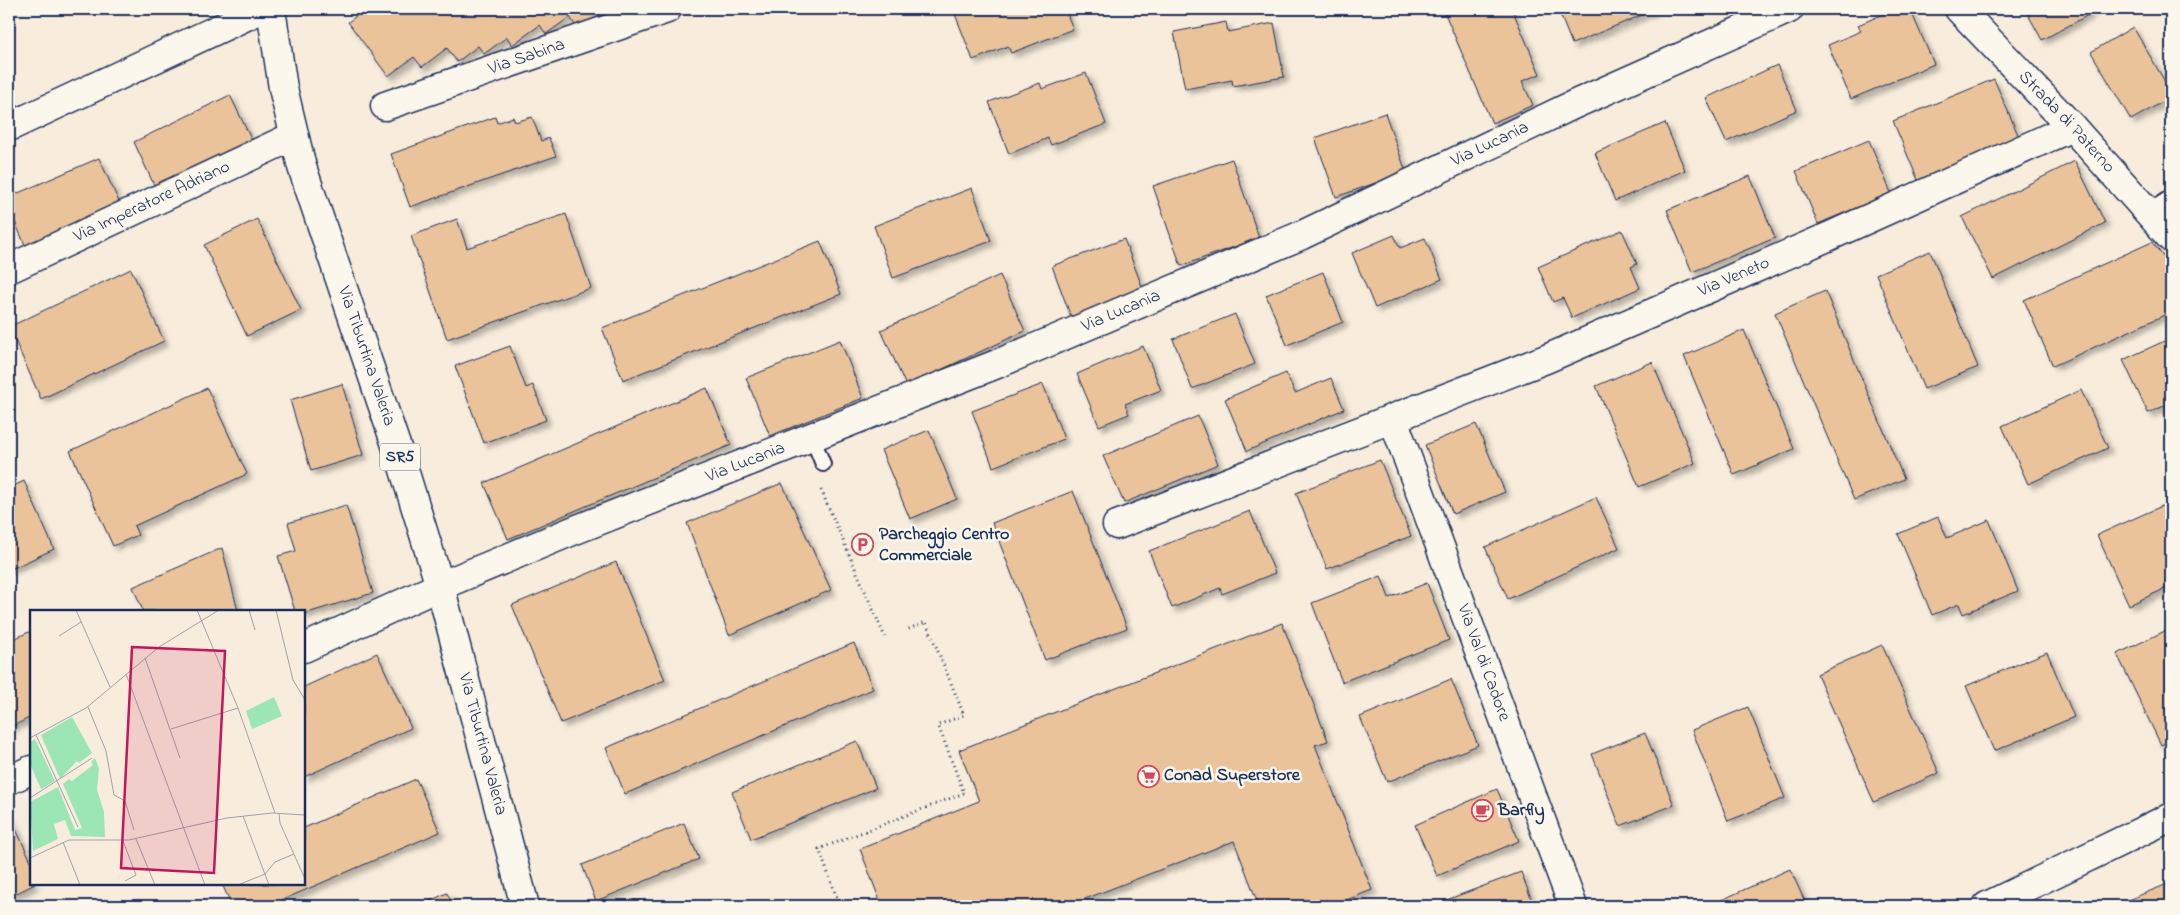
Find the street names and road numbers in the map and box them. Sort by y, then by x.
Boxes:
street label: Via Sabina [484,32,569,83]
street label: Strada di Paterno [2012,65,2121,179]
street label: Via Lucania [1446,115,1533,175]
street label: Via Imperatore Adriano [69,154,235,250]
street label: Via Veneto [1693,251,1774,305]
street label: Via Tiburtina Valeria [330,282,402,430]
street label: Via Lucania [1077,283,1165,340]
street label: Via Lucania [701,436,789,491]
road number: SR5 [380,444,420,471]
street label: Via Val di Cadore [1449,600,1517,726]
street label: Via Tiburtina Valeria [450,669,513,818]

